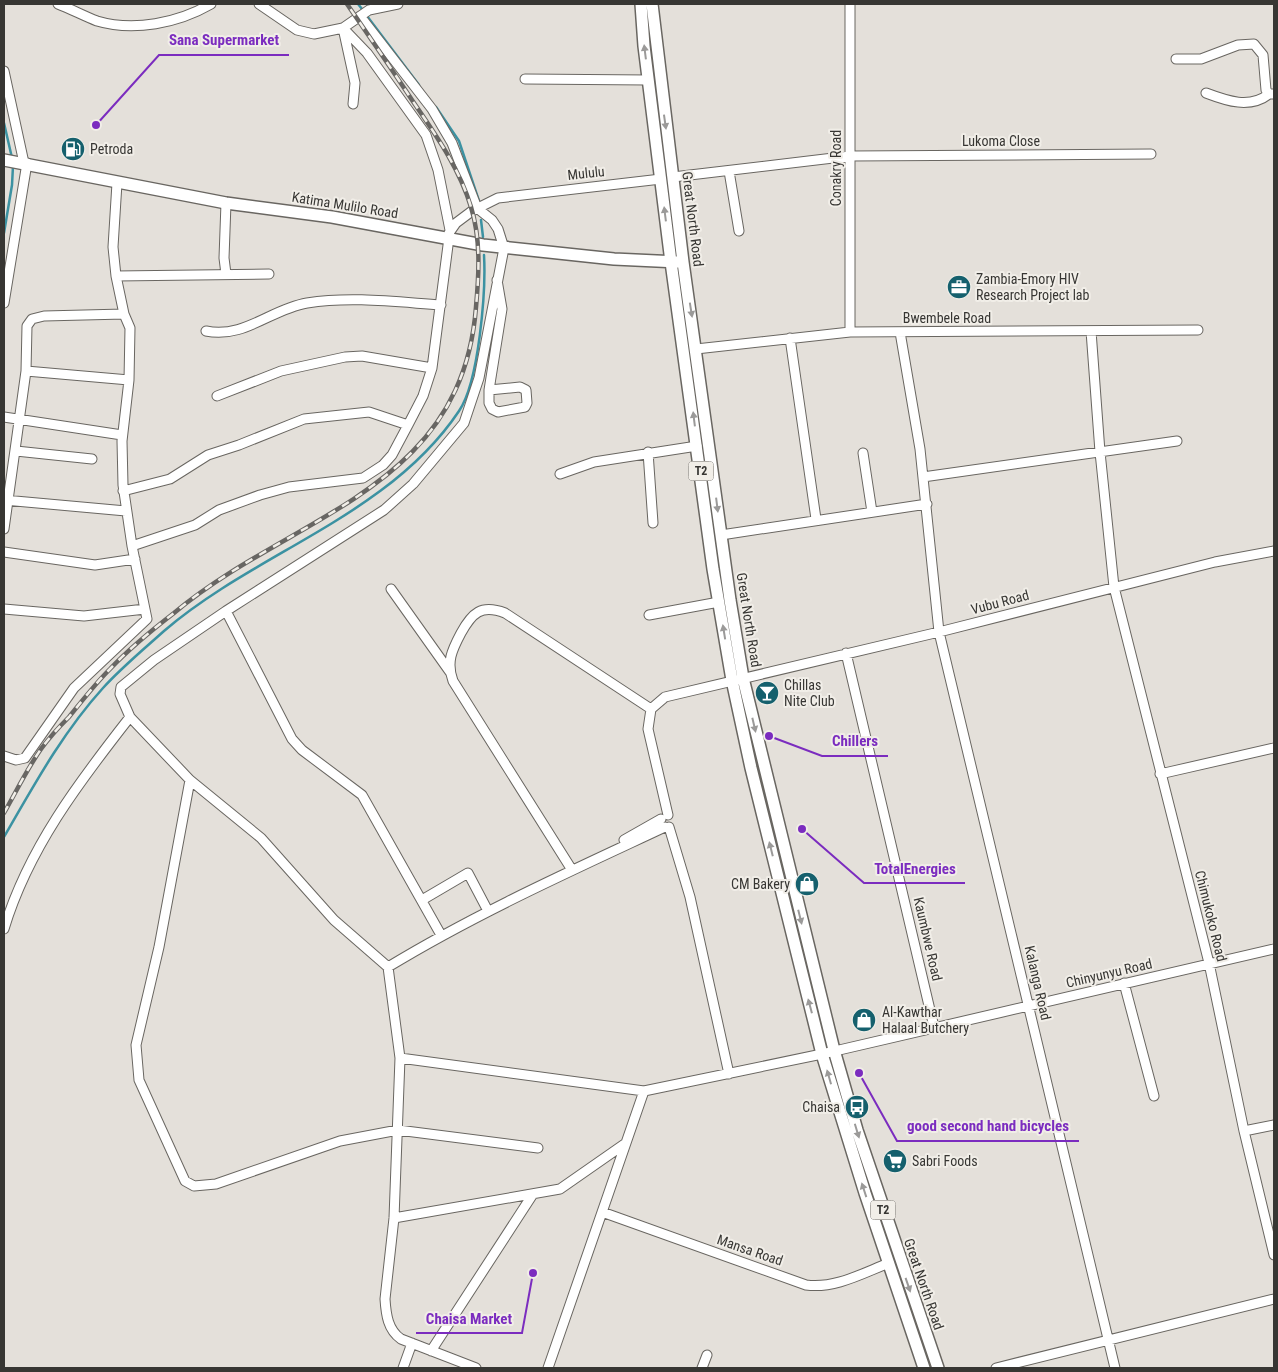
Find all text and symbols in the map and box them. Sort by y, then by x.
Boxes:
callout: Sana Supermarket [159,25,289,55]
text: Sana Supermarket [169,31,279,49]
one-way arrow [641,44,649,60]
one-way arrow [662,114,670,130]
street label: Conakry Road [828,130,844,206]
street label: Lukoma Close [962,133,1040,149]
fuel station icon: Petroda [60,136,86,162]
place label: Petroda [90,141,133,157]
street label: Mululu [567,163,605,183]
street label: Great North Road [679,171,707,267]
street label: Katima Mulilo Road [291,189,399,221]
one-way arrow [661,205,669,221]
place label: Zambia-Emory HIV Research Project lab [976,271,1090,303]
office icon: Zambia-Emory HIV Research Project lab [946,274,972,300]
one-way arrow [687,302,695,318]
street label: Bwembele Road [903,310,991,326]
one-way arrow [690,411,698,427]
road number: T2 [688,462,714,481]
one-way arrow [713,498,721,514]
street label: Great North Road [734,572,764,668]
street label: Vubu Road [969,587,1031,617]
one-way arrow [719,624,727,640]
place label: Chillas Nite Club [784,677,835,709]
bar icon: Chillas Nite Club [754,680,780,706]
one-way arrow [750,718,758,733]
callout: Chillers [822,726,888,756]
text: Chillers [832,732,878,750]
one-way arrow [767,841,775,856]
callout: TotalEnergies [864,853,965,883]
text: TotalEnergies [874,860,956,878]
street label: Chimukoko Road [1192,869,1230,963]
shop icon: CM Bakery [794,871,820,897]
place label: CM Bakery [731,876,790,892]
street label: Kaumbwe Road [911,896,945,982]
one-way arrow [796,910,804,925]
street label: Kalanga Road [1022,944,1054,1022]
street label: Chinyunyu Road [1064,955,1154,991]
one-way arrow [806,999,814,1014]
place label: Al-Kawthar Halaal Butchery [882,1004,969,1036]
shop icon: Al-Kawthar Halaal Butchery [851,1007,877,1033]
one-way arrow [825,1070,833,1085]
bus stop icon: Chaisa [844,1094,870,1120]
place label: Chaisa [802,1099,840,1115]
callout: good second hand bicycles [897,1111,1079,1141]
text: good second hand bicycles [907,1117,1069,1135]
one-way arrow [853,1123,861,1138]
supermarket icon: Sabri Foods [882,1148,908,1174]
place label: Sabri Foods [912,1153,978,1169]
one-way arrow [859,1182,867,1197]
road number: T2 [870,1200,896,1220]
street label: Mansa Road [715,1231,785,1269]
street label: Great North Road [901,1236,947,1332]
one-way arrow [904,1278,912,1293]
callout: Chaisa Market [416,1303,522,1333]
text: Chaisa Market [426,1310,513,1328]

